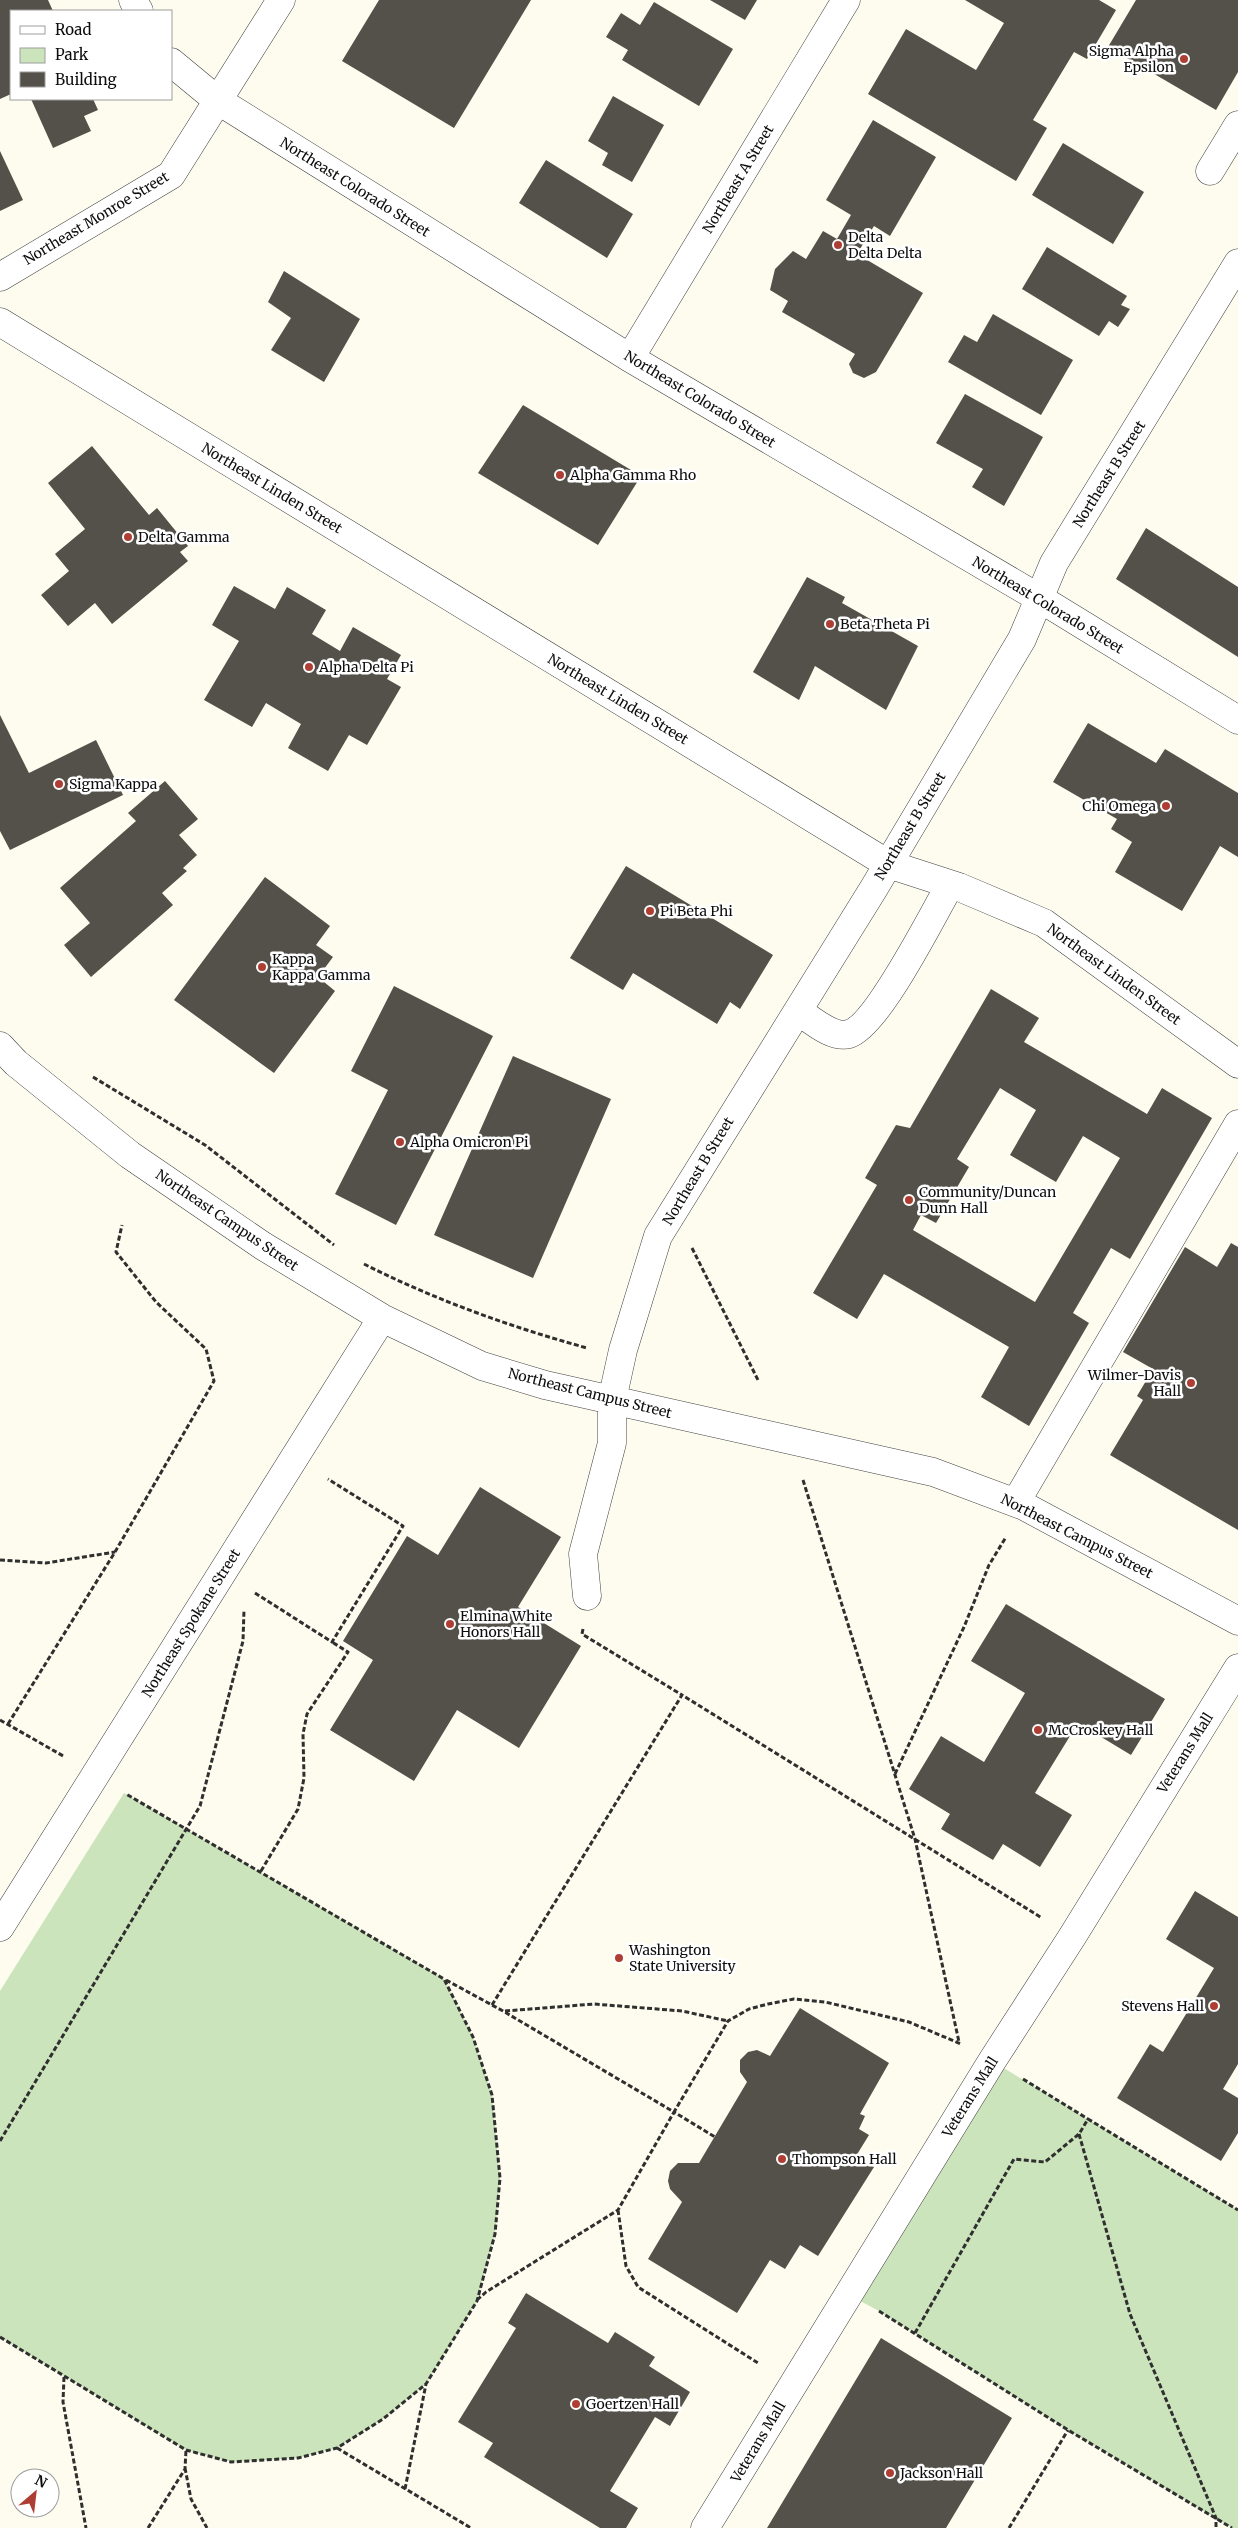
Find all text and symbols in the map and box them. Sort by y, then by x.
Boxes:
legend [10,10,172,100]
text: Road [55,20,91,39]
place label: Sigma Alpha Epsilon [1089,42,1174,76]
text: Park [55,45,89,64]
marker: Sigma Alpha Epsilon [1178,53,1190,65]
text: Building [55,70,117,89]
street label: Northeast A Street [698,121,778,237]
street label: Northeast Colorado Street [277,133,434,241]
street label: Northeast Monroe Street [20,167,172,269]
place label: Delta Delta Delta [848,228,922,262]
marker: Delta Delta Delta [832,239,844,251]
street label: Northeast Colorado Street [621,347,779,452]
street label: Northeast B Street [1069,417,1149,531]
street label: Northeast Linden Street [198,439,346,537]
place label: Alpha Gamma Rho [569,466,696,484]
marker: Alpha Gamma Rho [554,469,566,481]
place label: Delta Gamma [138,528,230,546]
marker: Delta Gamma [122,531,134,543]
street label: Northeast Colorado Street [969,553,1127,658]
place label: Beta Theta Pi [840,615,930,633]
marker: Beta Theta Pi [824,618,836,630]
street label: Northeast Linden Street [544,650,692,748]
place label: Alpha Delta Pi [318,658,414,676]
marker: Alpha Delta Pi [303,661,315,673]
street label: Northeast B Street [871,768,950,883]
place label: Sigma Kappa [69,775,158,793]
marker: Sigma Kappa [53,778,65,790]
place label: Chi Omega [1082,797,1156,815]
marker: Chi Omega [1160,800,1172,812]
place label: Pi Beta Phi [660,902,733,920]
marker: Pi Beta Phi [644,905,656,917]
street label: Northeast Linden Street [1044,919,1185,1029]
place label: Kappa Kappa Gamma [272,950,371,984]
marker: Kappa Kappa Gamma [256,961,268,973]
street label: Northeast B Street [659,1113,738,1228]
place label: Alpha Omicron Pi [409,1133,529,1151]
marker: Alpha Omicron Pi [394,1136,406,1148]
street label: Northeast Campus Street [152,1166,302,1275]
place label: Community/Duncan Dunn Hall [919,1183,1056,1217]
marker: Community/Duncan Dunn Hall [903,1194,915,1206]
street label: Northeast Campus Street [506,1364,674,1422]
place label: Wilmer-Davis Hall [1087,1366,1182,1400]
marker: Wilmer-Davis Hall [1185,1377,1197,1389]
street label: Northeast Campus Street [998,1490,1157,1582]
street label: Northeast Spokane Street [138,1545,244,1701]
place label: Elmina White Honors Hall [460,1607,552,1641]
marker: Elmina White Honors Hall [444,1618,456,1630]
street label: Veterans Mall [1153,1709,1217,1797]
place label: McCroskey Hall [1048,1721,1154,1739]
marker: McCroskey Hall [1032,1724,1044,1736]
place label: Washington State University [628,1941,737,1975]
marker: Washington State University [613,1952,625,1964]
place label: Stevens Hall [1121,1997,1205,2015]
marker: Stevens Hall [1208,2000,1220,2012]
street label: Veterans Mall [938,2053,1002,2141]
place label: Thompson Hall [792,2150,897,2168]
marker: Thompson Hall [776,2153,788,2165]
place label: Goertzen Hall [586,2395,680,2413]
marker: Goertzen Hall [570,2398,582,2410]
street label: Veterans Mall [726,2398,790,2487]
place label: Jackson Hall [899,2464,984,2482]
marker: Jackson Hall [884,2467,896,2479]
north arrow [10,2468,60,2518]
text: N [32,2471,50,2492]

